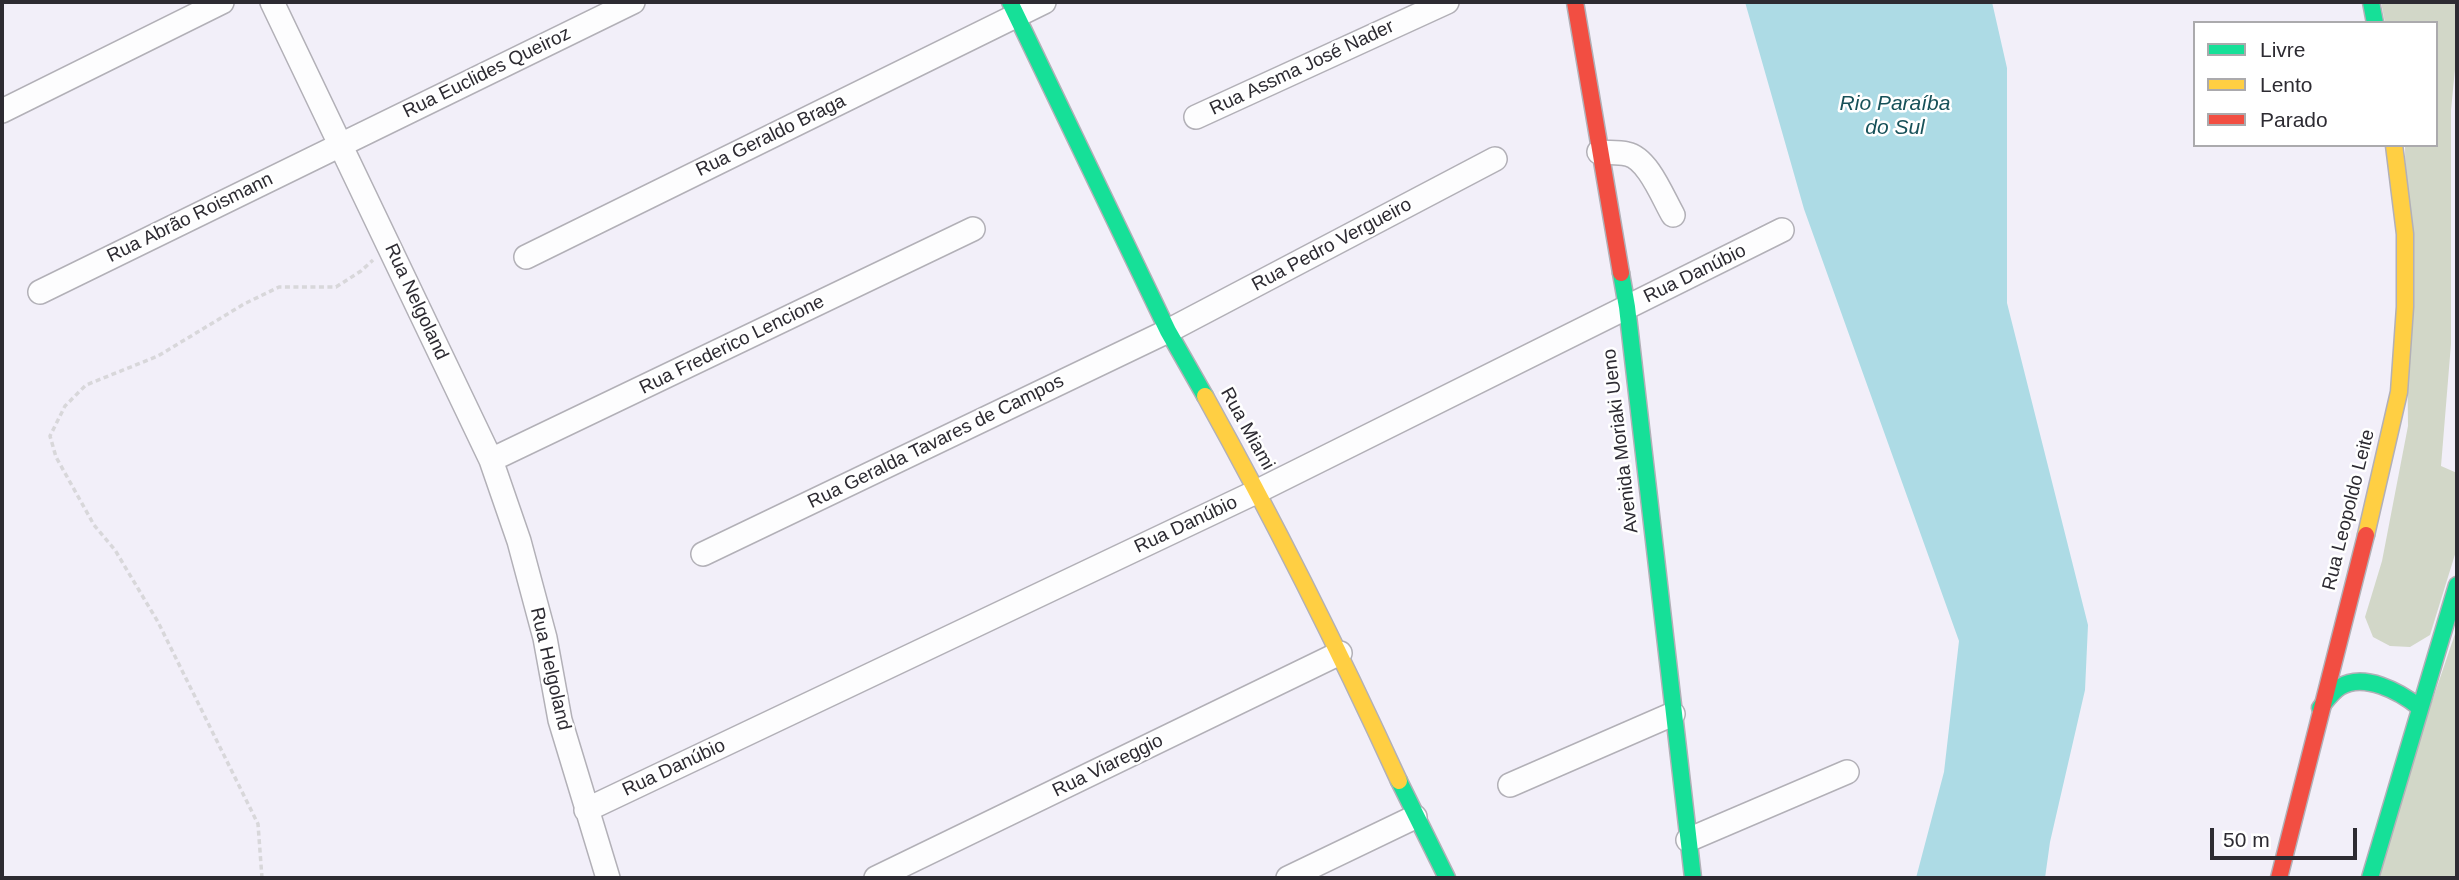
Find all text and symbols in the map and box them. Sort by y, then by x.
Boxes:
street label: Rua Assma José Nader [1206,15,1398,121]
legend [2193,21,2438,147]
street label: Rua Euclides Queiroz [399,22,575,124]
text: Livre [2260,38,2306,61]
text: Lento [2260,73,2313,96]
street label: Rua Geraldo Braga [692,90,850,182]
water label: Rio Paraíba do Sul [1840,91,1950,141]
text: Parado [2260,108,2328,131]
street label: Rua Abrão Roismann [103,168,277,268]
street label: Rua Pedro Vergueiro [1248,193,1416,297]
street label: Rua Danúbio [1640,239,1750,309]
street label: Rua Nelgoland [379,240,453,364]
street label: Rua Frederico Lencione [636,290,828,400]
street label: Avenida Moriaki Ueno [1598,348,1644,534]
street label: Rua Geralda Tavares de Campos [804,370,1068,514]
street label: Rua Miami [1215,384,1279,474]
street label: Rua Leopoldo Leite [2318,427,2380,593]
street label: Rua Danúbio [1131,491,1241,559]
street label: Rua Helgoland [525,605,575,733]
street label: Rua Viareggio [1049,729,1167,803]
street label: Rua Danúbio [619,734,729,802]
scale bar [2214,814,2361,858]
text: 50 m [2223,828,2270,851]

